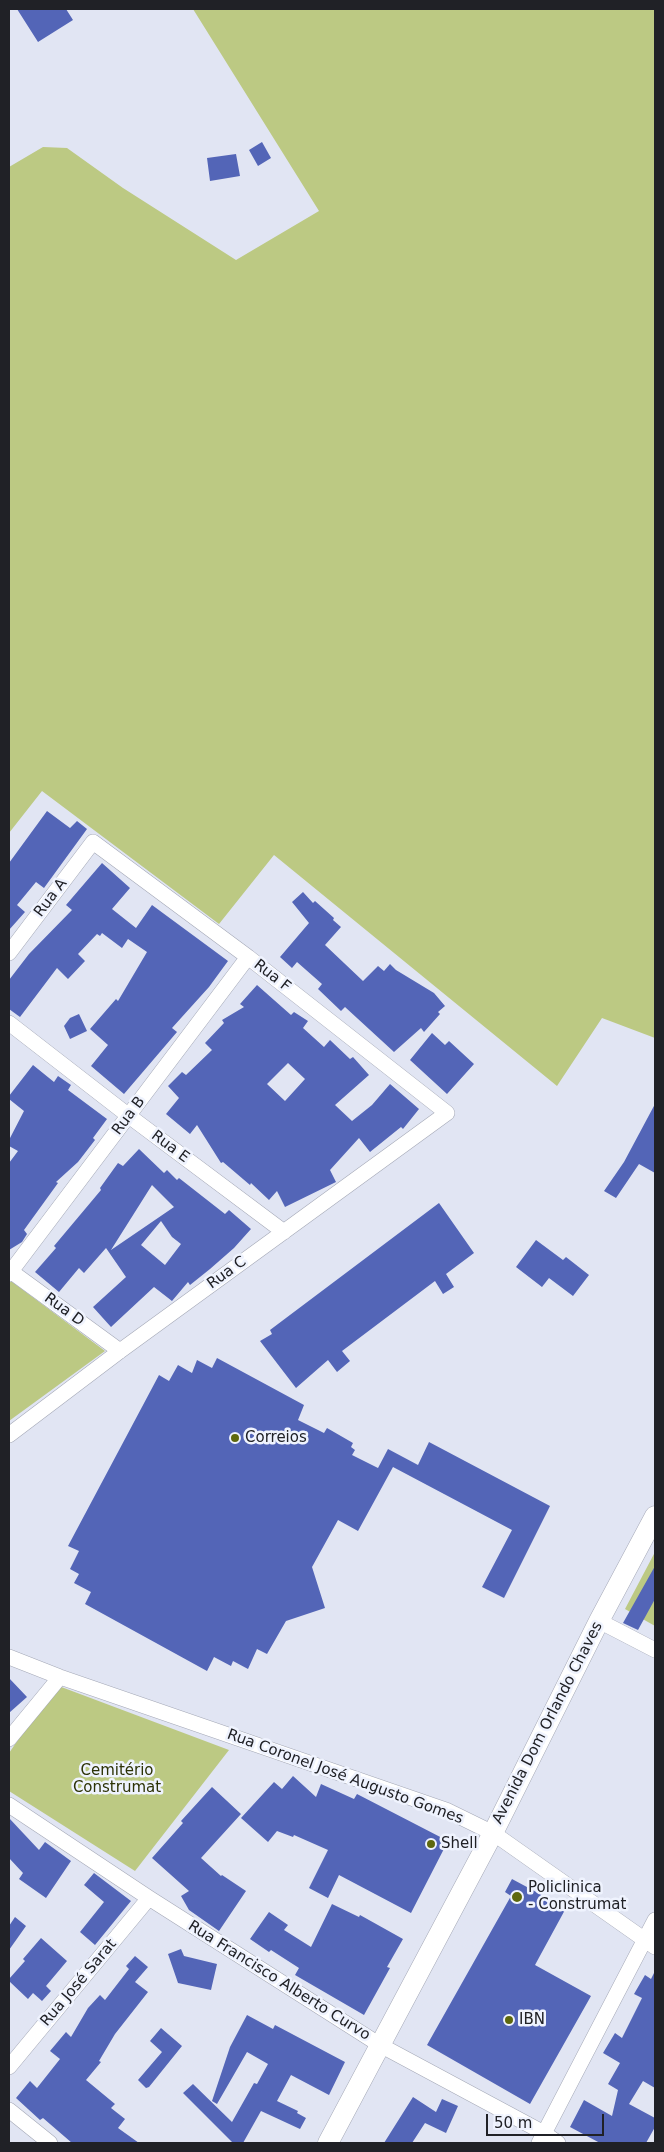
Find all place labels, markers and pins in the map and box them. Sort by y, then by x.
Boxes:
place label: Correios [245,1429,307,1447]
marker: Correios [229,1432,241,1444]
place label: Shell [441,1835,478,1853]
marker: Shell [425,1838,437,1850]
place label: Policlinica - Construmat [528,1879,626,1914]
marker: Policlinica - Construmat [510,1890,524,1904]
place label: IBN [519,2011,545,2029]
marker: IBN [503,2014,515,2026]

